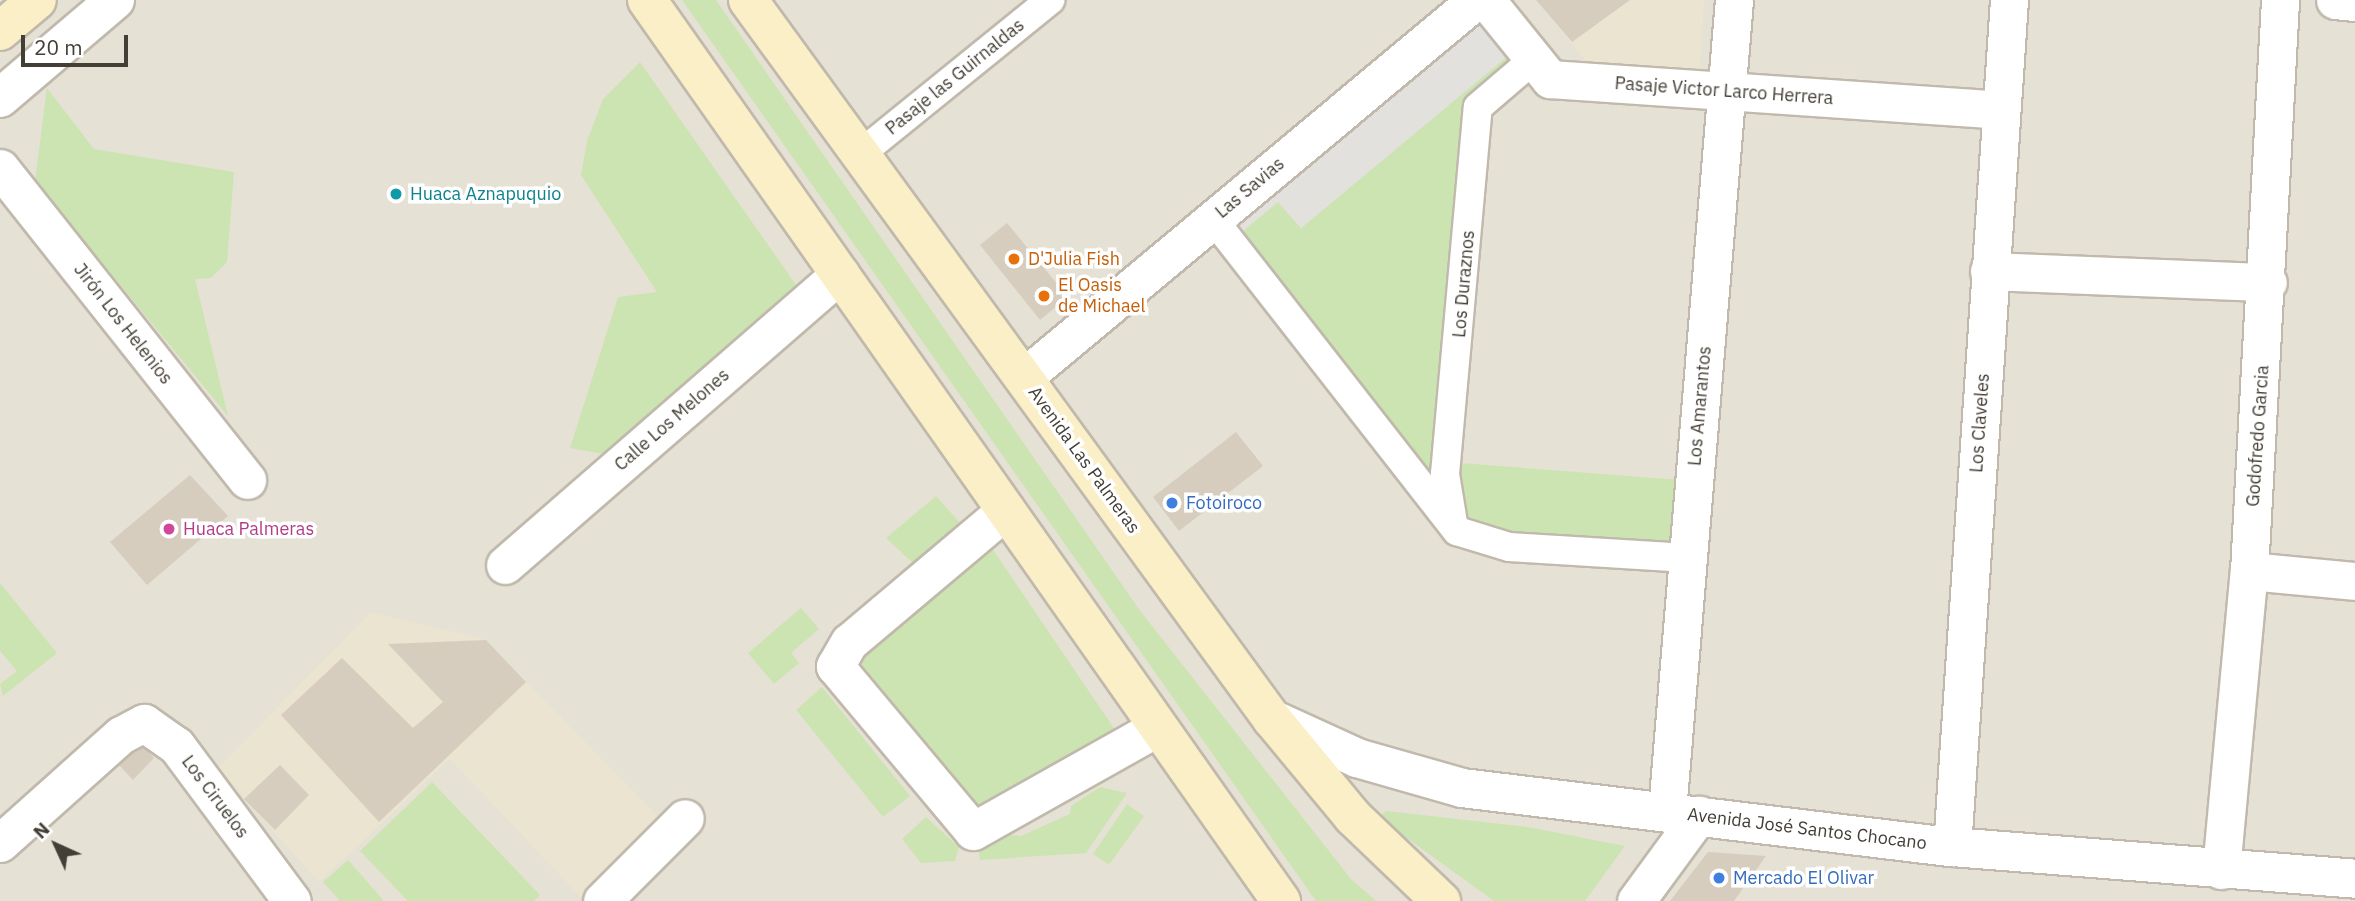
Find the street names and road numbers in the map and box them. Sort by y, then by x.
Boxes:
street label: Pasaje las Guirnaldas [881,14,1029,140]
street label: Pasaje Victor Larco Herrera [1614,73,1834,109]
street label: Las Savias [1211,153,1289,223]
street label: Los Duraznos [1449,229,1479,339]
street label: Jirón Los Helenios [69,259,177,389]
street label: Los Amarantos [1684,345,1716,467]
street label: Calle Los Melones [610,364,734,476]
street label: Godofredo Garcia [2242,365,2274,507]
street label: Los Claveles [1966,373,1994,473]
street label: Avenida Las Palmeras [1023,382,1145,538]
street label: Los Ciruelos [177,751,253,843]
street label: Avenida José Santos Chocano [1686,804,1928,854]

